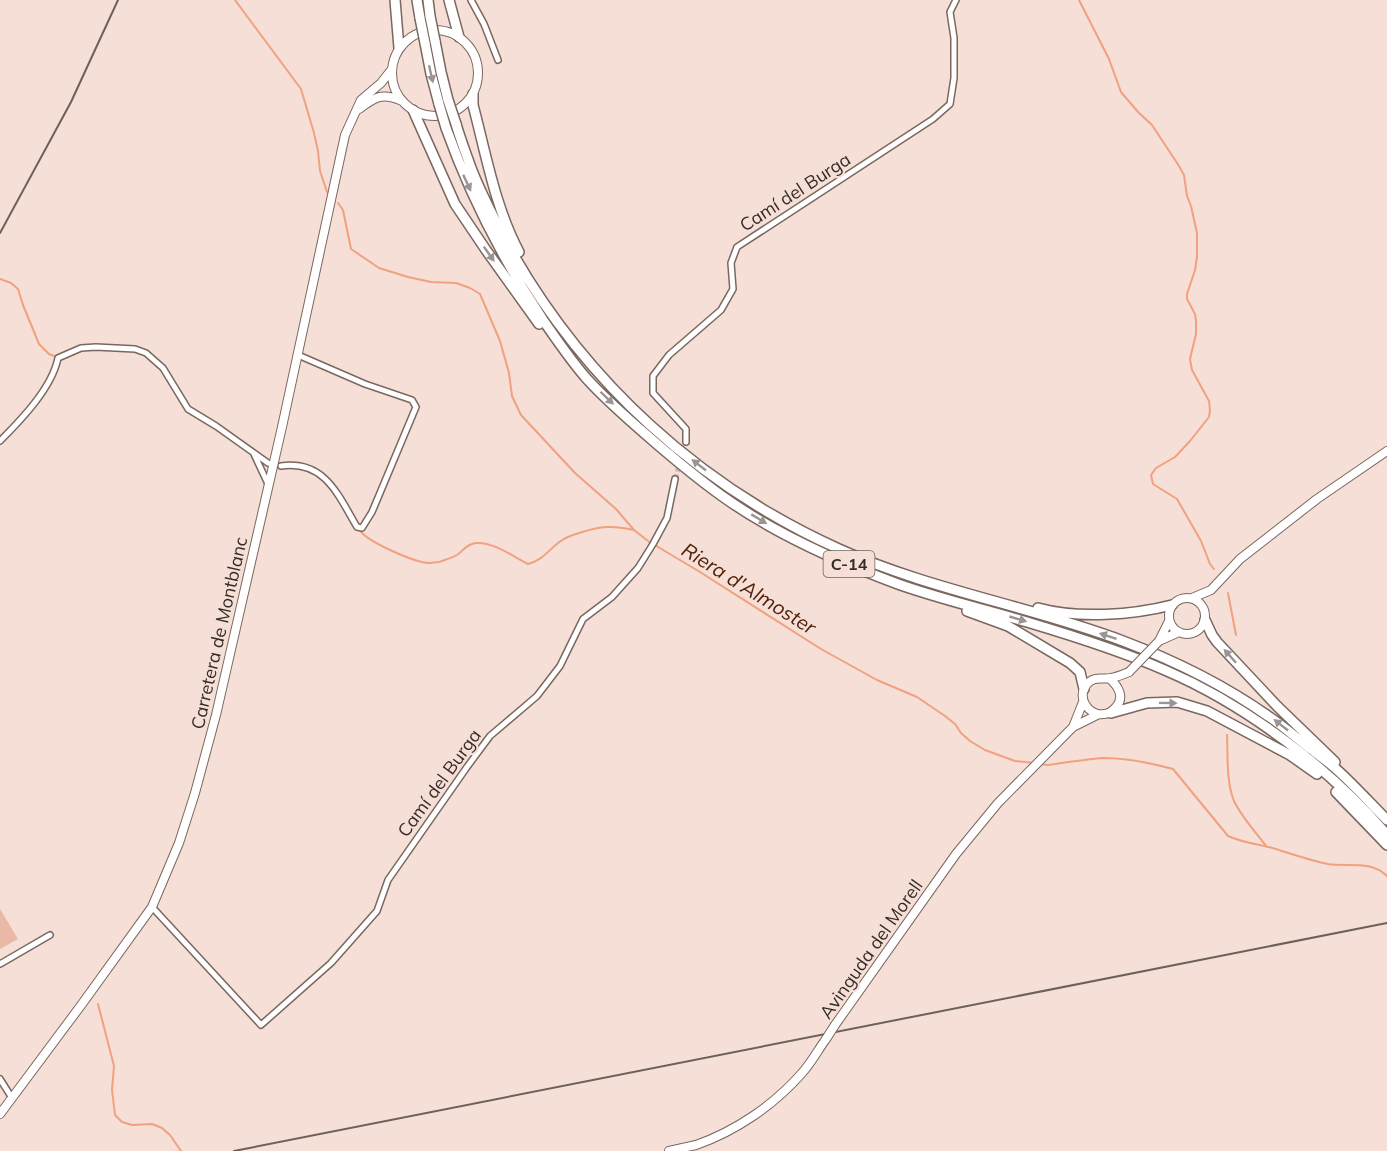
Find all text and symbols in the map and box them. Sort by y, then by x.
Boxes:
one-way arrow [427,64,436,83]
street label: Camí del Burga [735,148,855,236]
one-way arrow [462,174,472,192]
one-way arrow [482,246,494,262]
one-way arrow [599,390,613,404]
one-way arrow [691,459,707,471]
one-way arrow [751,513,767,524]
street label: Carretera de Montblanc [186,534,252,731]
water label: Riera d'Almoster [677,537,821,640]
road number: C-14 [824,551,874,577]
one-way arrow [1009,615,1027,624]
one-way arrow [1099,631,1117,640]
one-way arrow [1224,649,1238,663]
one-way arrow [1159,698,1178,708]
one-way arrow [1273,720,1288,732]
street label: Camí del Burga [392,725,486,841]
street label: Avinguda del Morell [814,875,928,1023]

